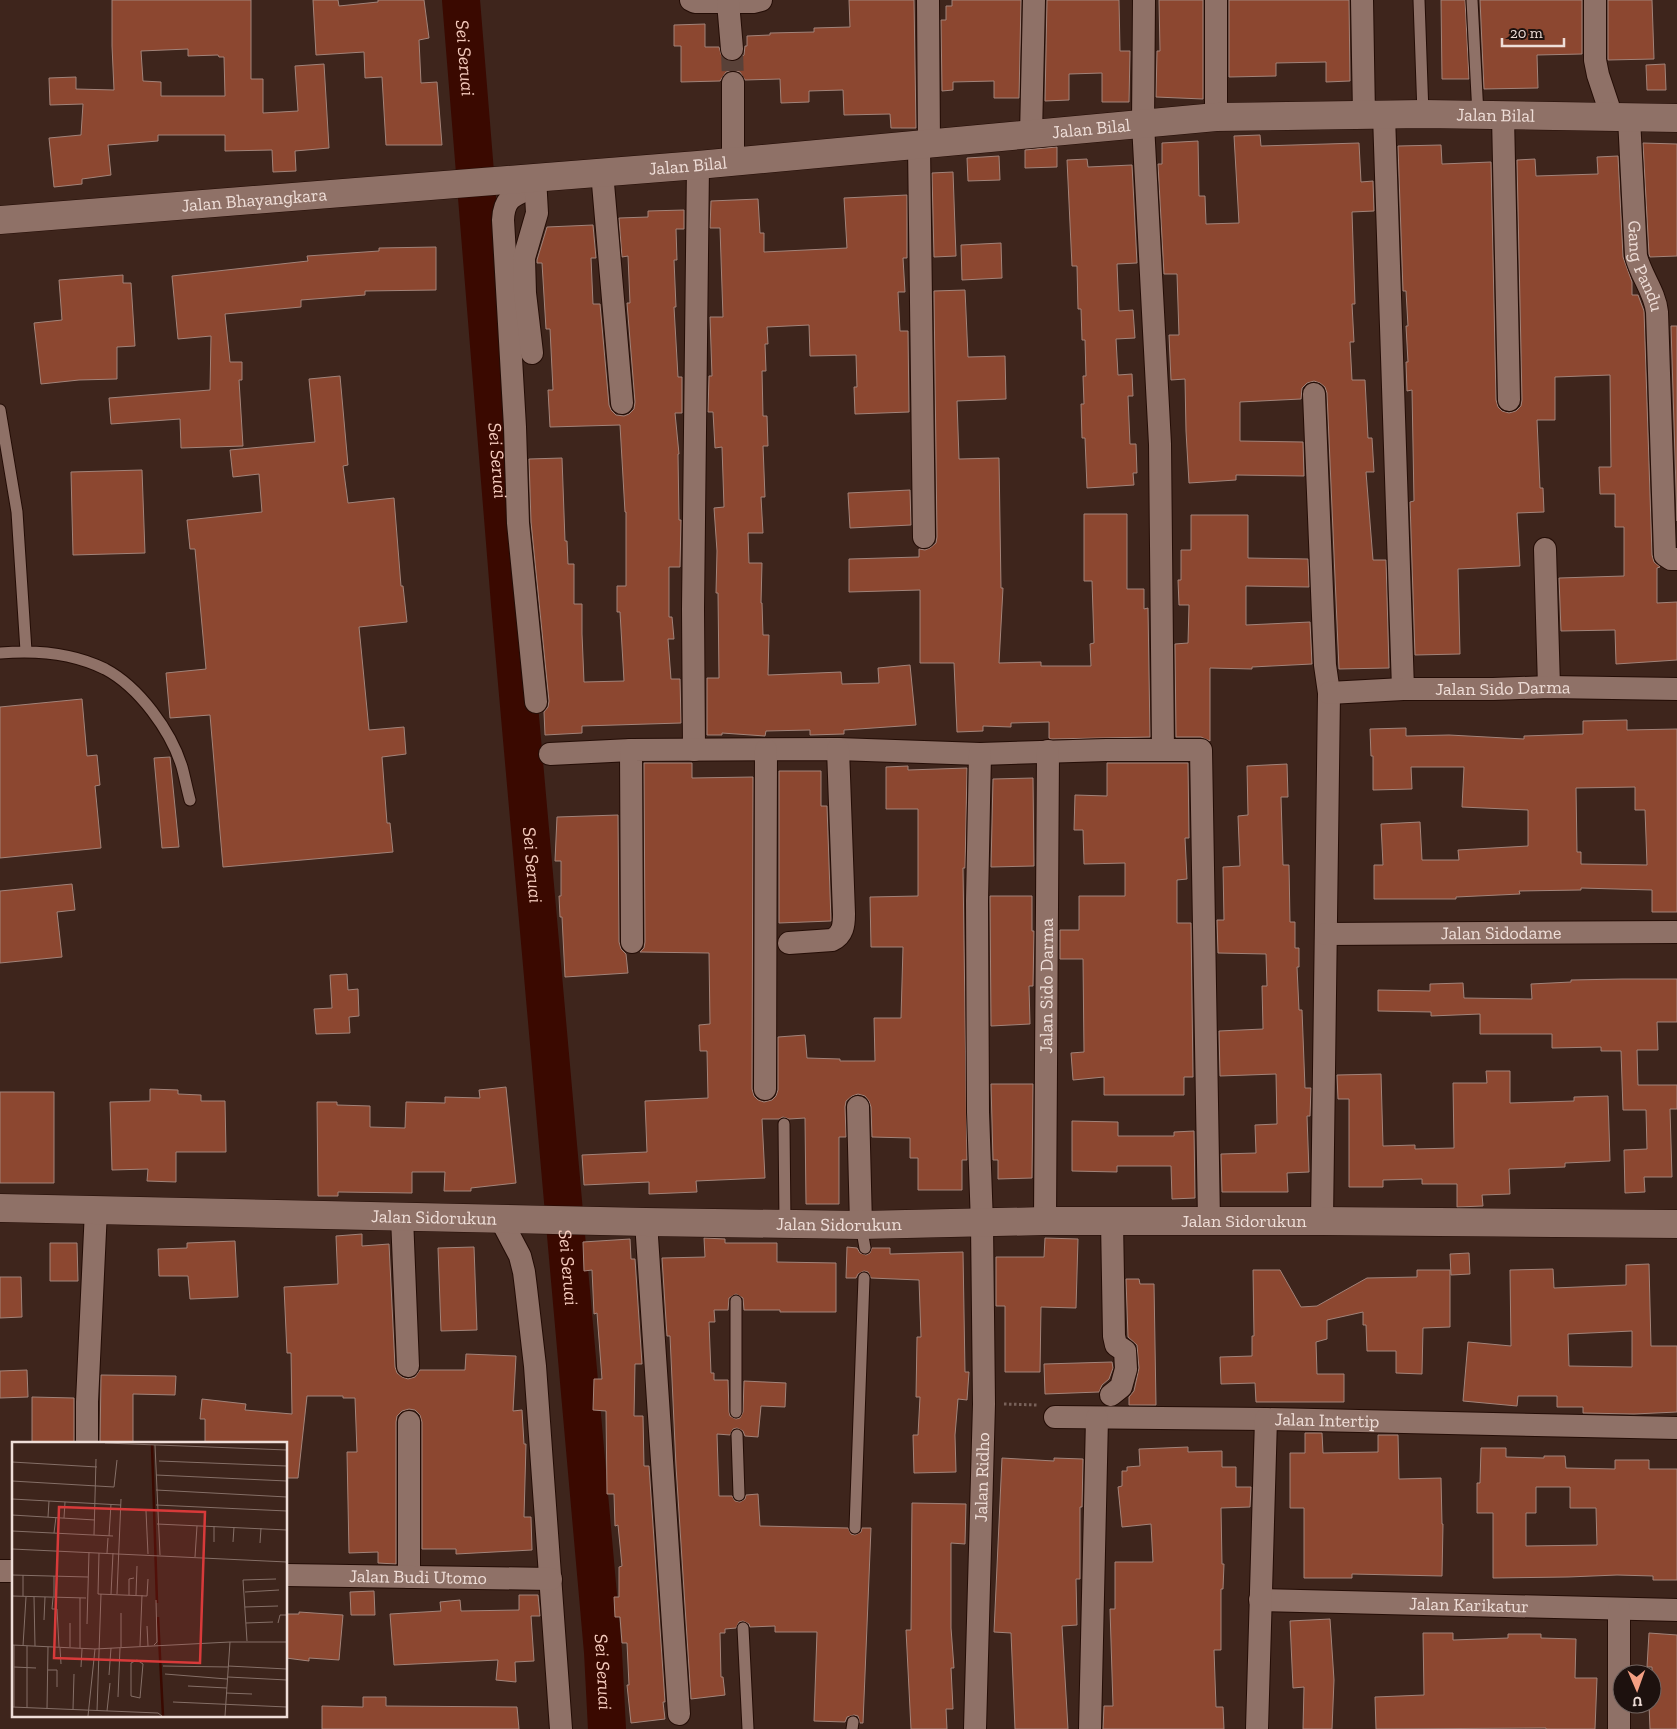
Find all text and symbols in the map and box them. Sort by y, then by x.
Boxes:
scale bar [1502,15,1564,47]
water label: Sei Seruai [451,19,480,97]
text: 20 m [1510,24,1543,42]
street label: Jalan Bilal [1456,104,1535,127]
street label: Jalan Bilal [1051,114,1131,143]
street label: Jalan Bilal [648,151,728,180]
street label: Jalan Bhayangkara [181,183,328,217]
street label: Gang Pandu [1623,220,1668,313]
water label: Sei Seruai [483,421,512,500]
street label: Jalan Sido Darma [1435,676,1571,700]
water label: Sei Seruai [518,826,548,904]
street label: Jalan Sido Darma [1035,918,1058,1054]
street label: Jalan Sidodame [1441,922,1561,944]
street label: Jalan Sidorukun [371,1205,498,1230]
street label: Jalan Sidorukun [1181,1210,1307,1232]
street label: Jalan Sidorukun [776,1213,903,1236]
water label: Sei Seruai [554,1228,583,1307]
street label: Jalan Intertip [1274,1408,1380,1432]
street label: Jalan Ridho [970,1432,994,1522]
inset map [12,1442,288,1716]
street label: Jalan Budi Utomo [349,1565,487,1589]
street label: Jalan Karikatur [1409,1593,1529,1617]
water label: Sei Seruai [589,1633,617,1711]
north arrow [1612,1664,1662,1714]
text: U [1632,1693,1643,1710]

